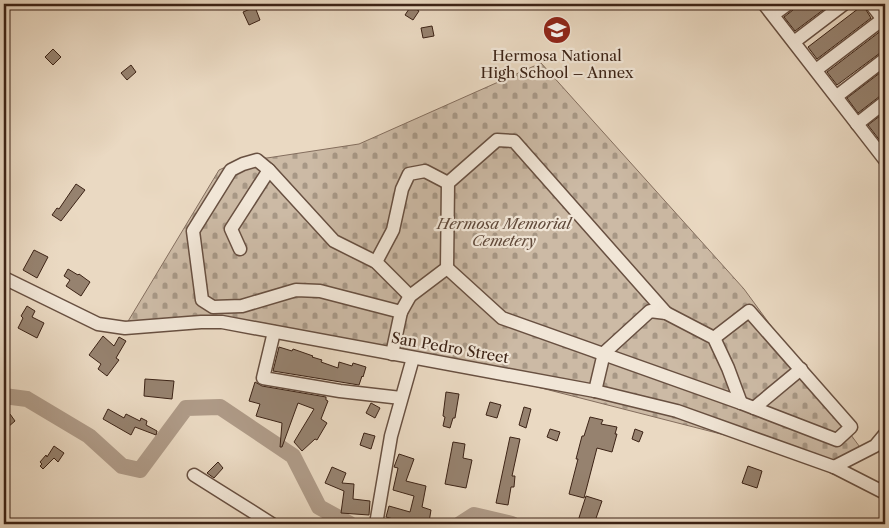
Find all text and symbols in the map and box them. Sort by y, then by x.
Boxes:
school or university icon: Hermosa National High School – Annex [542,15,572,45]
place label: Hermosa National High School – Annex [481,46,634,82]
park label: Hermosa Memorial Cemetery [436,214,573,250]
street label: San Pedro Street [390,328,511,367]

